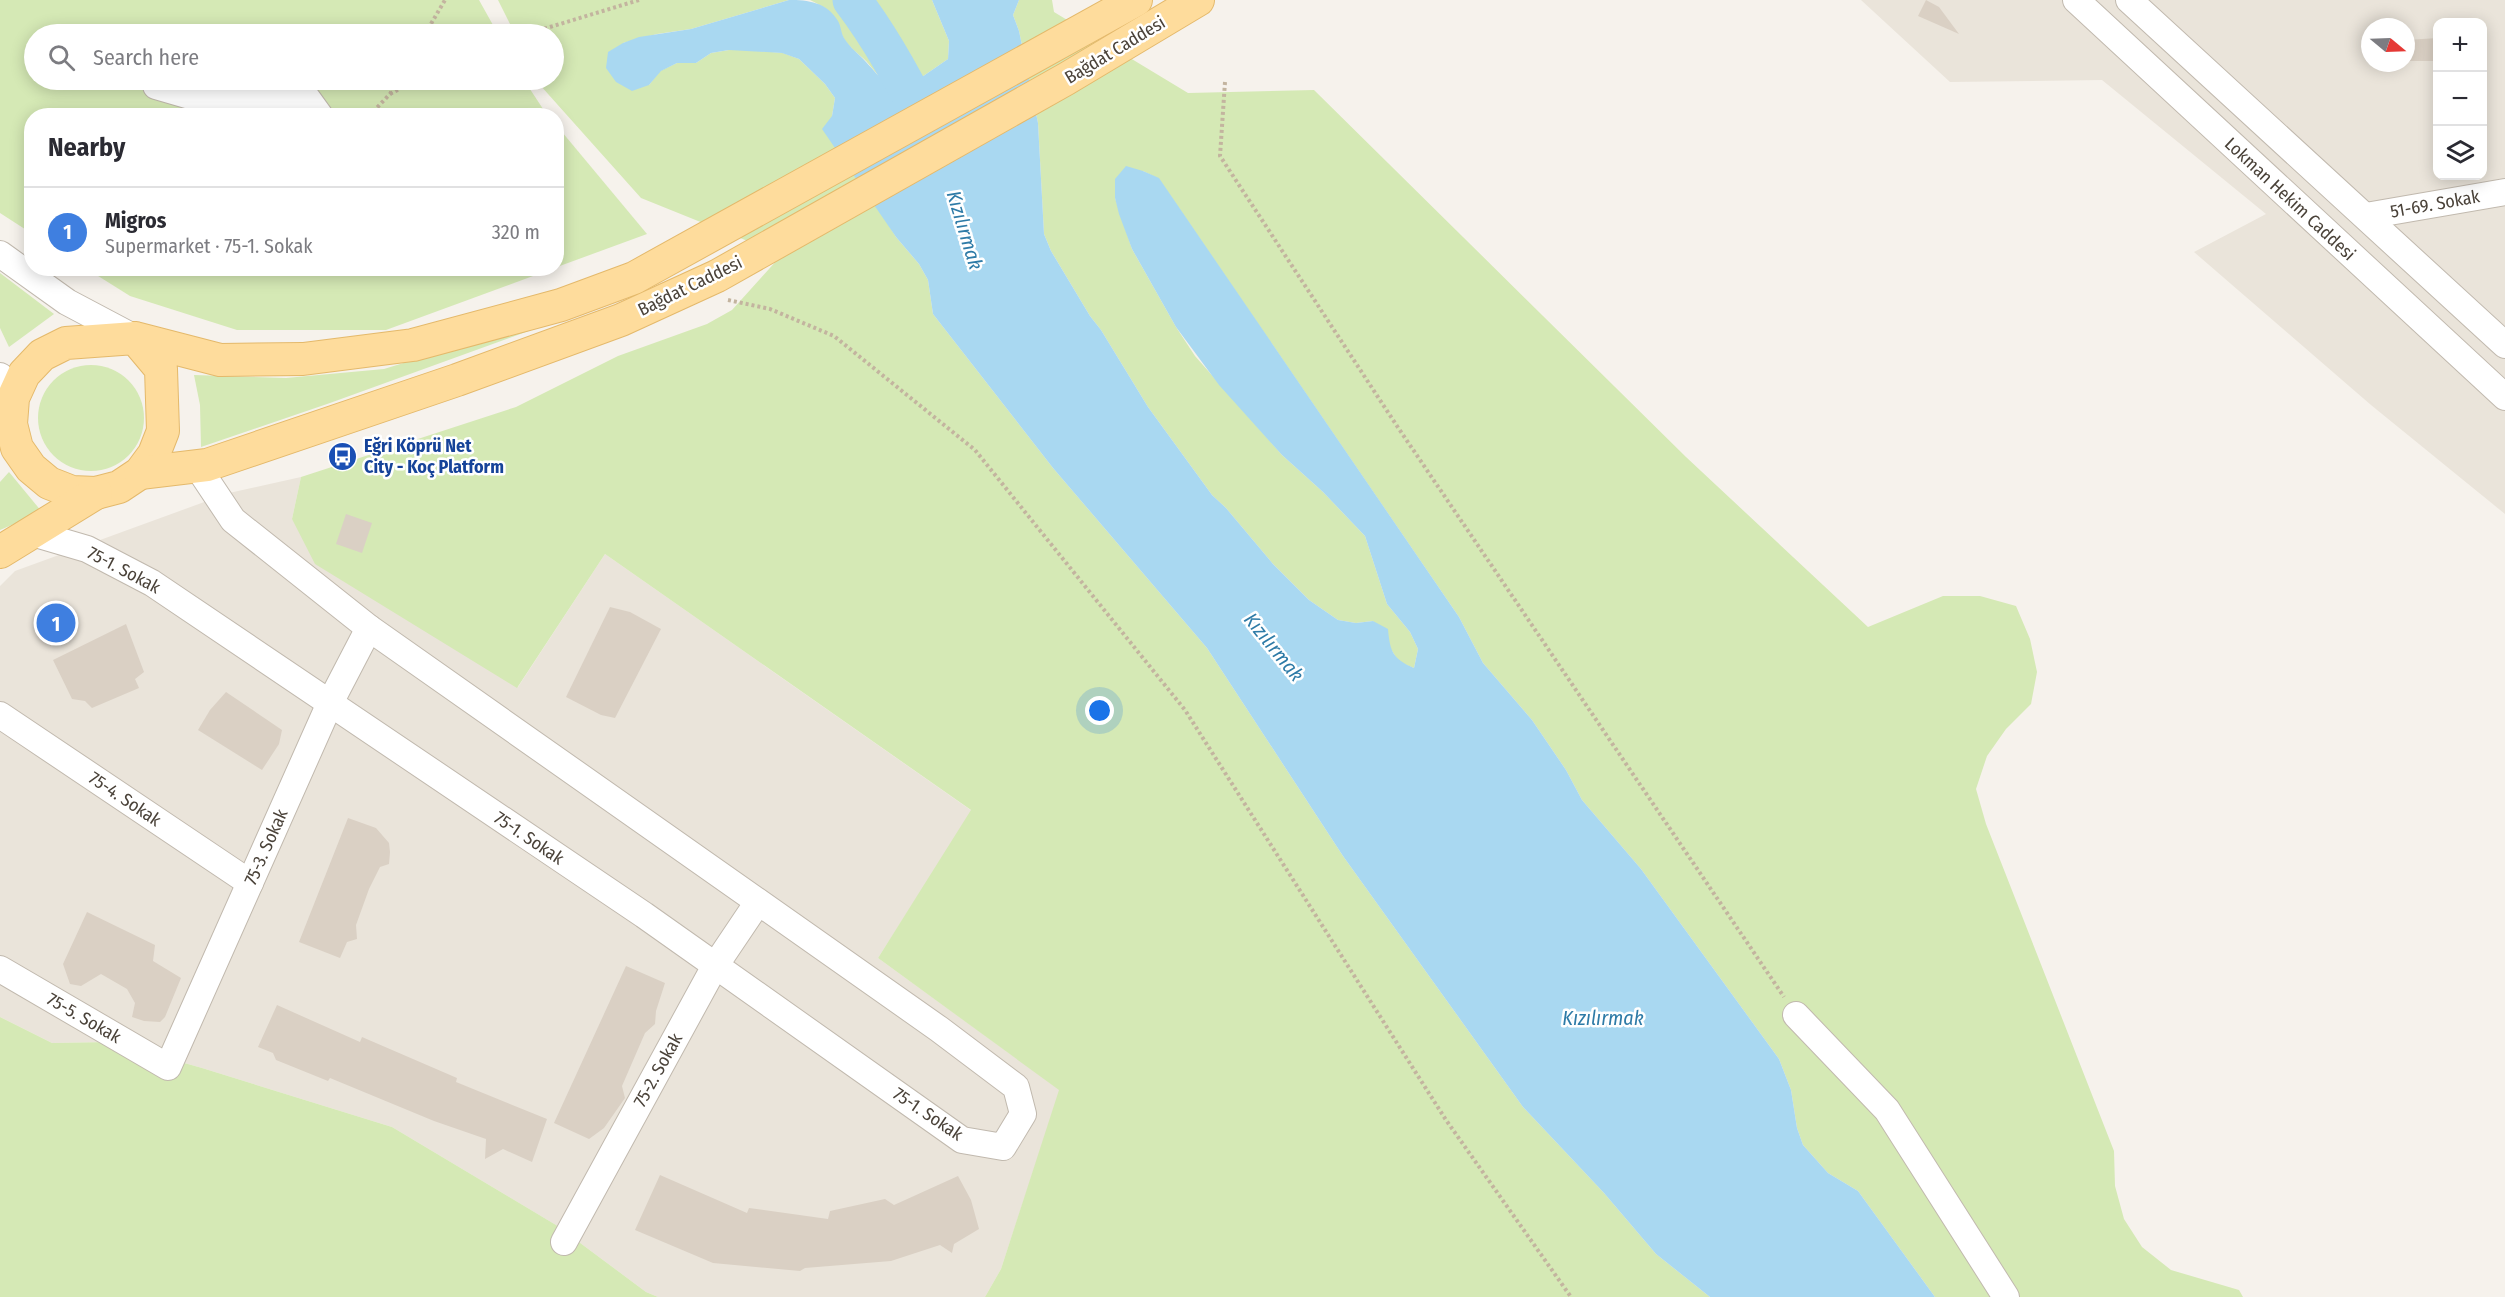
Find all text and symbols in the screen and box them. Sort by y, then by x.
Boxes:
street label: Bağdat Caddesi [1061,11,1169,89]
north arrow [2361,18,2415,72]
map controls [2433,18,2487,180]
button: + [2433,18,2487,72]
search box [24,24,564,90]
icon: search [45,41,78,74]
text: Search here [93,44,199,71]
button: − [2433,72,2487,126]
button: layers [2433,126,2487,180]
text: Nearby [48,132,125,163]
street label: Lokman Hekim Caddesi [2220,133,2360,265]
street label: 51-69. Sokak [2389,185,2482,223]
water label: Kızılırmak [942,188,988,272]
text: Migros [105,207,166,234]
text: 1 [63,220,72,244]
text: 320 m [492,220,540,244]
text: Supermarket · 75-1. Sokak [105,234,313,258]
street label: Bağdat Caddesi [634,251,746,321]
place label: Eğri Köprü Net City - Koç Platform [364,435,504,478]
bus stop icon: Eğri Köprü Net City - Koç Platform [327,440,359,472]
street label: 75-1. Sokak [84,542,165,599]
pin: 1 [36,600,76,646]
water label: Kızılırmak [1239,608,1309,686]
your location [1085,696,1114,725]
street label: 75-4. Sokak [85,767,166,831]
street label: 75-3. Sokak [240,805,293,888]
street label: 75-1. Sokak [490,807,569,870]
street label: 75-5. Sokak [43,988,125,1048]
water label: Kızılırmak [1562,1006,1644,1030]
street label: 75-2. Sokak [629,1029,687,1111]
street label: 75-1. Sokak [889,1083,968,1146]

